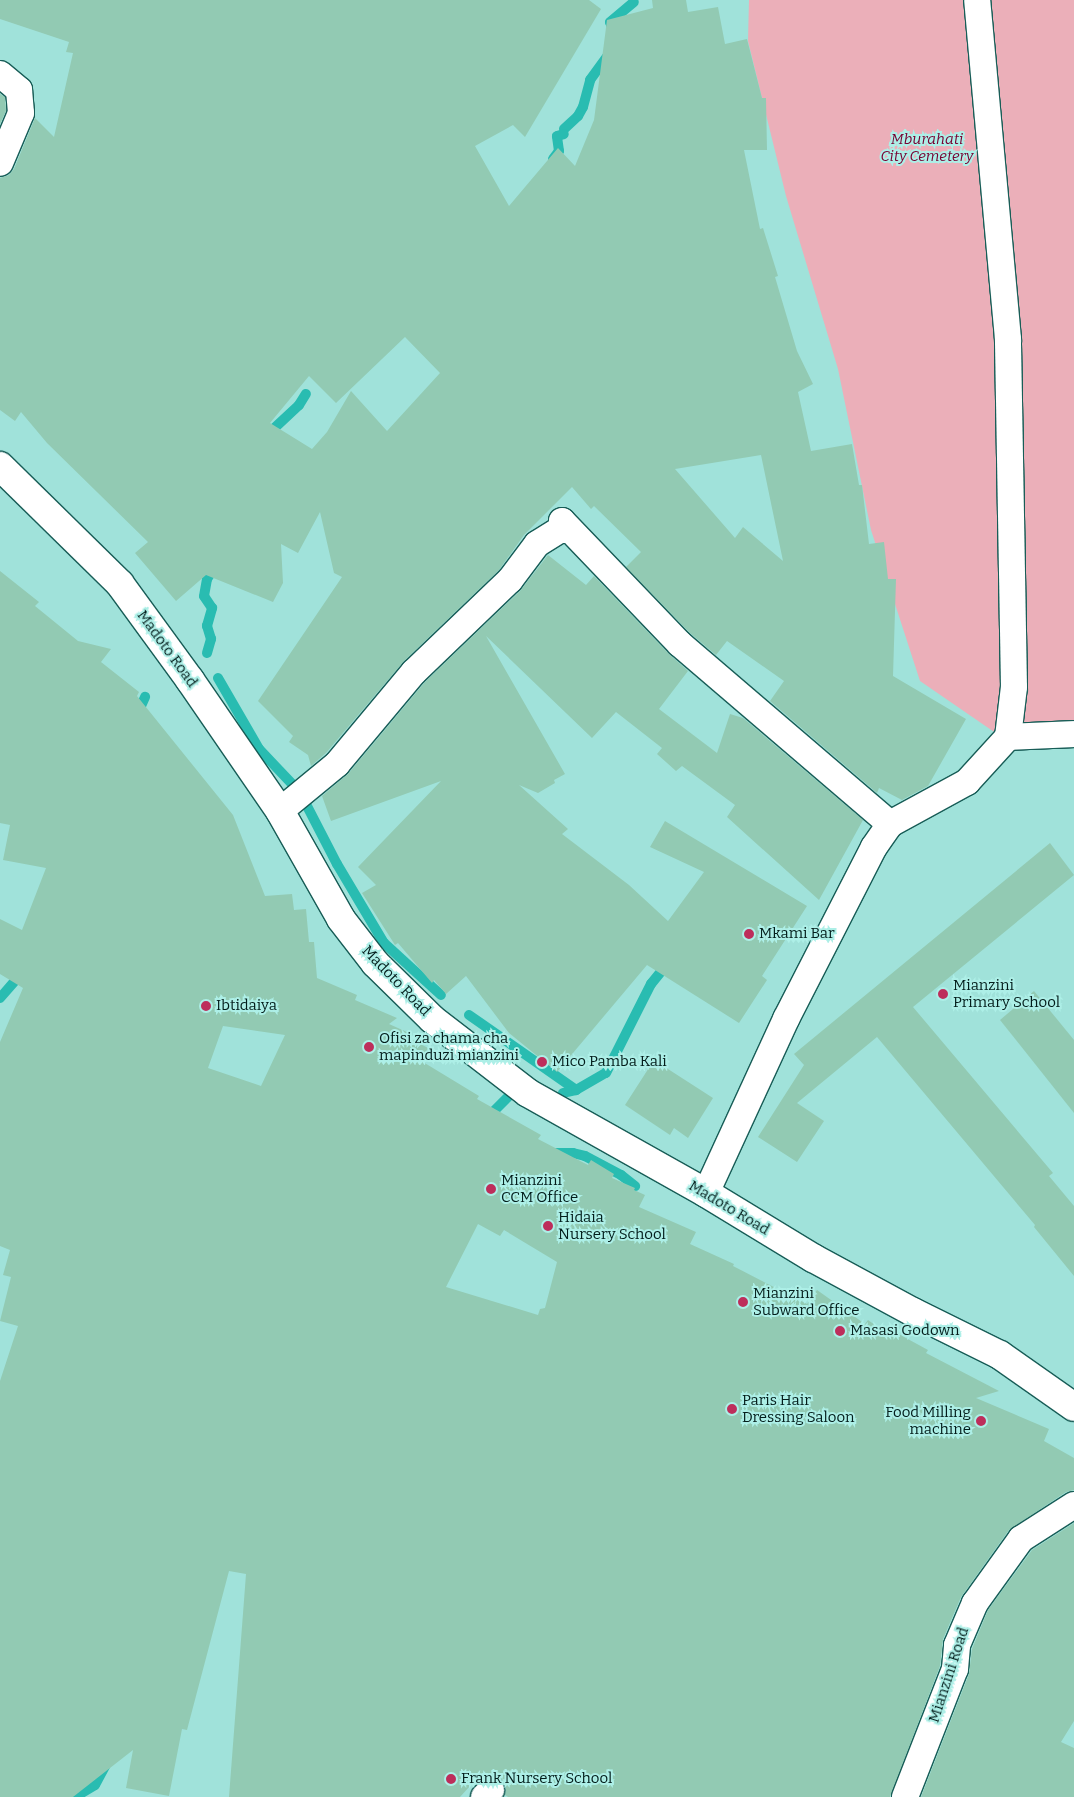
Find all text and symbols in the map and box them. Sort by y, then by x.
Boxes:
park label: Mburahati City Cemetery [881,130,973,165]
street label: Madoto Road [133,607,201,691]
place label: Mkami Bar [759,925,835,943]
marker: Mkami Bar [743,928,755,940]
street label: Madoto Road [358,942,434,1020]
place label: Mianzini Primary School [953,976,1060,1011]
marker: Mianzini Primary School [937,988,949,1000]
place label: Ibtidaiya [216,997,277,1015]
marker: Ibtidaiya [200,1000,212,1012]
place label: Ofisi za chama cha mapinduzi mianzini [379,1029,519,1064]
marker: Ofisi za chama cha mapinduzi mianzini [363,1041,375,1053]
place label: Mico Pamba Kali [552,1053,667,1071]
marker: Mico Pamba Kali [536,1056,548,1068]
place label: Mianzini CCM Office [501,1171,578,1206]
street label: Madoto Road [685,1177,773,1239]
marker: Mianzini CCM Office [485,1183,497,1195]
place label: Hidaia Nursery School [558,1208,666,1243]
marker: Hidaia Nursery School [542,1220,554,1232]
place label: Mianzini Subward Office [753,1284,859,1319]
marker: Mianzini Subward Office [737,1296,749,1308]
place label: Masasi Godown [850,1322,960,1340]
marker: Masasi Godown [834,1325,846,1337]
place label: Paris Hair Dressing Saloon [742,1391,855,1426]
marker: Paris Hair Dressing Saloon [726,1403,738,1415]
place label: Food Milling machine [885,1403,971,1438]
marker: Food Milling machine [975,1415,987,1427]
street label: Mianzini Road [925,1625,973,1725]
place label: Frank Nursery School [461,1770,612,1788]
marker: Frank Nursery School [445,1773,457,1785]

